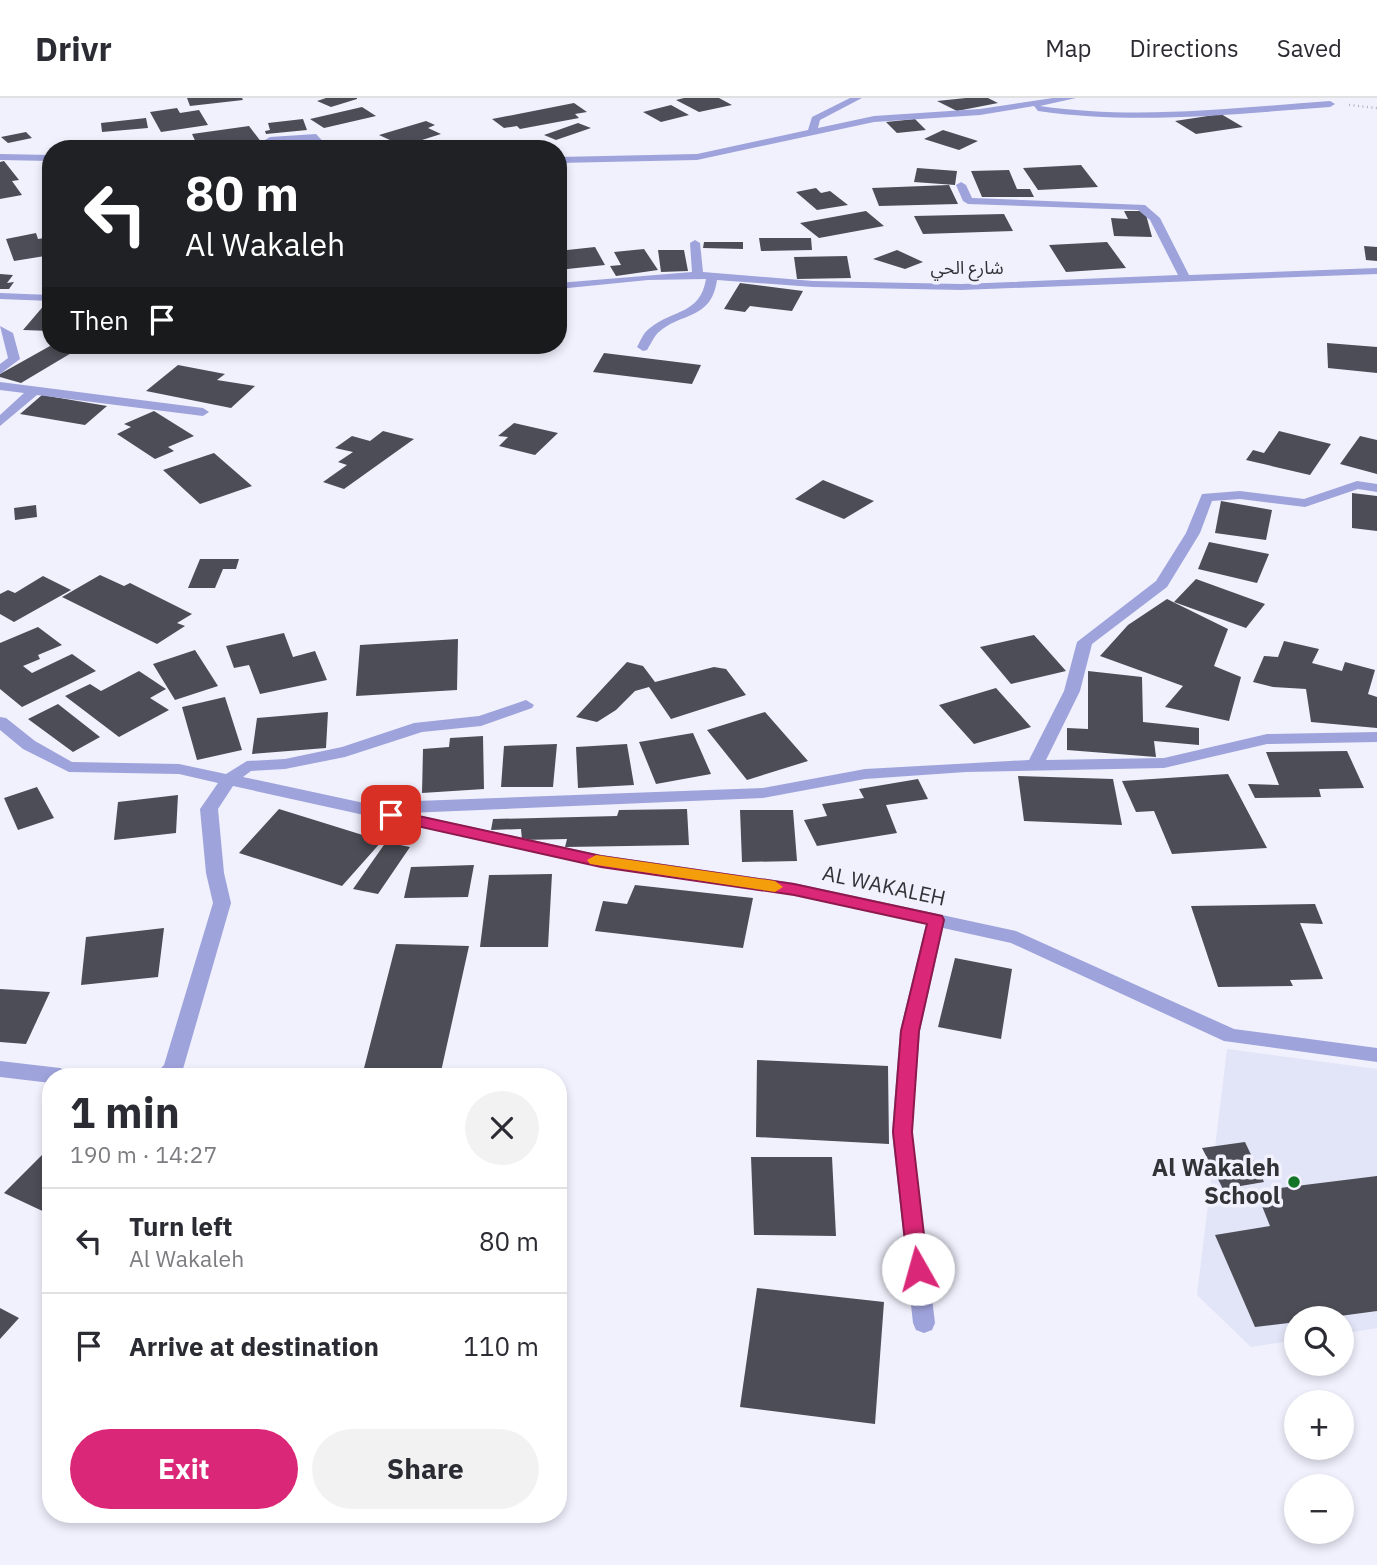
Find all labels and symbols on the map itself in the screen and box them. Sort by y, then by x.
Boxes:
street label: شارع الحي [930,256,1004,282]
pin [361,785,421,845]
street label: AL WAKALEH [820,858,948,912]
place label: Al Wakaleh School [1152,1151,1280,1211]
marker: Al Wakaleh School [1286,1174,1302,1190]
position arrow [881,1232,955,1306]

